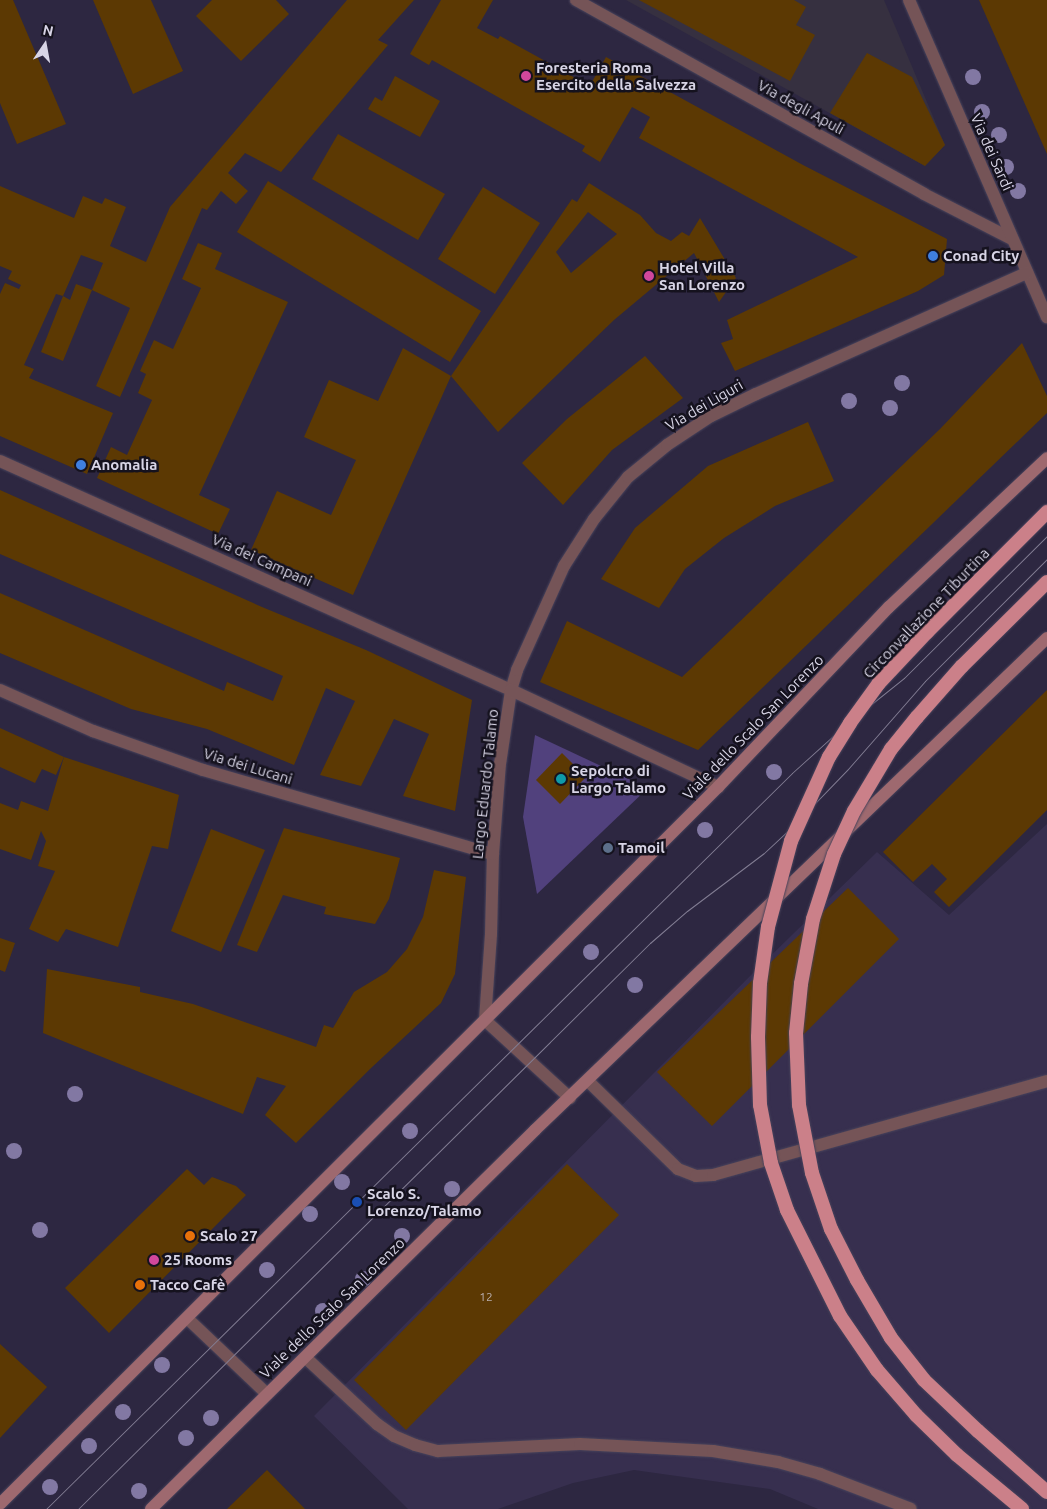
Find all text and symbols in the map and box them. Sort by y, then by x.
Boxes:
north arrow [20,20,70,70]
text: N [41,21,55,39]
place label: Foresteria Roma Esercito della Salvezza [536,58,696,93]
marker: Foresteria Roma Esercito della Salvezza [520,70,532,82]
street label: Via degli Apuli [755,76,847,138]
street label: Via dei Sardi [967,111,1017,193]
place label: Conad City [943,247,1019,265]
marker: Conad City [927,250,939,262]
place label: Hotel Villa San Lorenzo [659,258,745,293]
marker: Hotel Villa San Lorenzo [643,270,655,282]
street label: Via dei Liguri [662,376,746,434]
place label: Anomalia [91,456,157,474]
marker: Anomalia [75,459,87,471]
street label: Via dei Campani [209,530,315,590]
street label: Circonvallazione Tiburtina [859,544,993,682]
street label: Viale dello Scalo San Lorenzo [679,651,827,803]
street label: Largo Eduardo Talamo [468,708,502,860]
street label: Via dei Lucani [201,744,295,788]
place label: Sepolcro di Largo Talamo [571,761,666,796]
marker: Sepolcro di Largo Talamo [555,773,567,785]
place label: Tamoil [618,839,665,857]
marker: Tamoil [602,842,614,854]
place label: Scalo S. Lorenzo/Talamo [367,1184,481,1219]
marker: Scalo S. Lorenzo/Talamo [351,1196,363,1208]
place label: Scalo 27 [200,1227,258,1245]
marker: Scalo 27 [184,1230,196,1242]
street label: Viale dello Scalo San Lorenzo [256,1234,408,1382]
place label: 25 Rooms [164,1251,232,1269]
marker: 25 Rooms [148,1254,160,1266]
place label: Tacco Cafè [150,1276,225,1294]
marker: Tacco Cafè [134,1279,146,1291]
house number: 12 [479,1290,493,1304]

